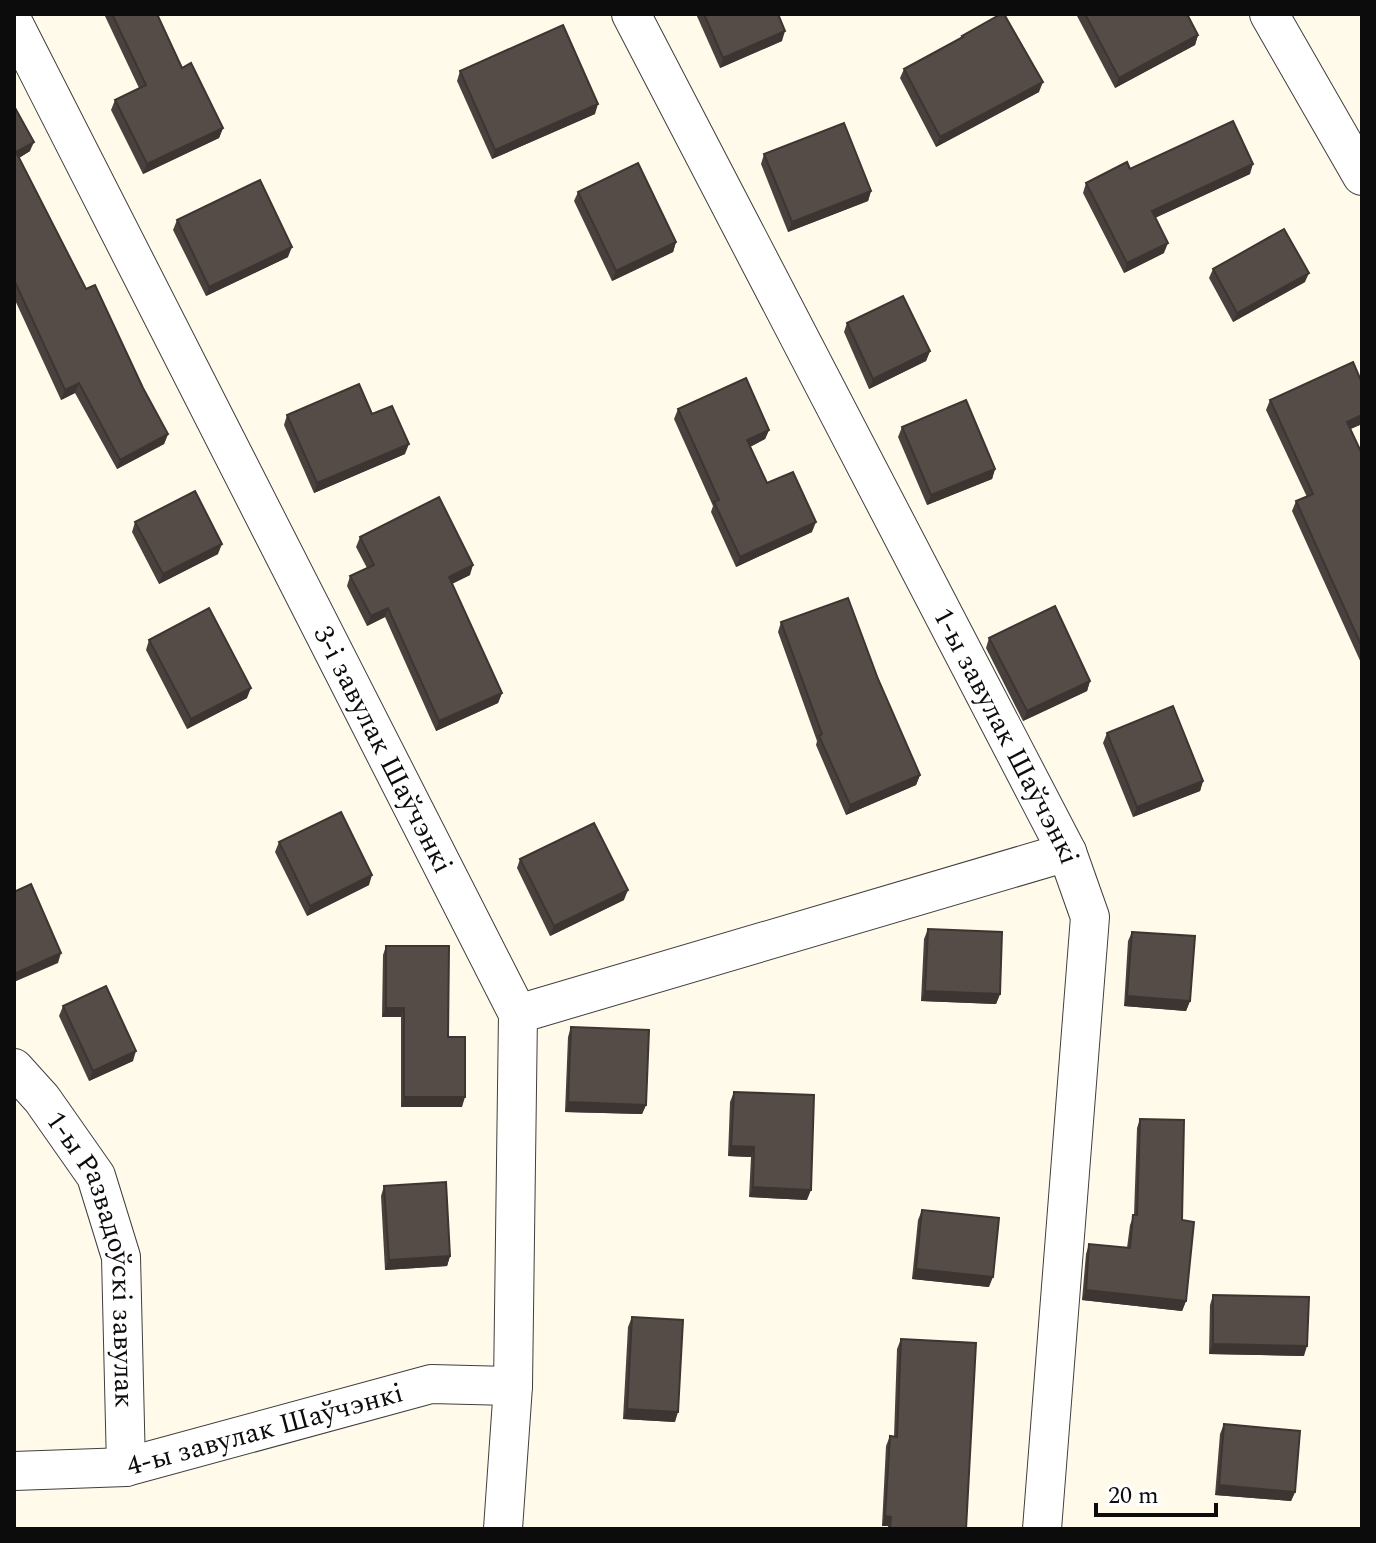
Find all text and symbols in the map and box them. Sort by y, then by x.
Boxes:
street label: 1-ы завулак Шаўчэнкі [922,600,1091,870]
street label: 3-і завулак Шаўчэнкі [302,618,464,881]
street label: 1-ы Развадоўскі завулак [35,1102,146,1408]
street label: 4-ы завулак Шаўчэнкі [122,1371,408,1487]
scale bar [1096,1467,1216,1517]
text: 20 m [1108,1478,1159,1514]

